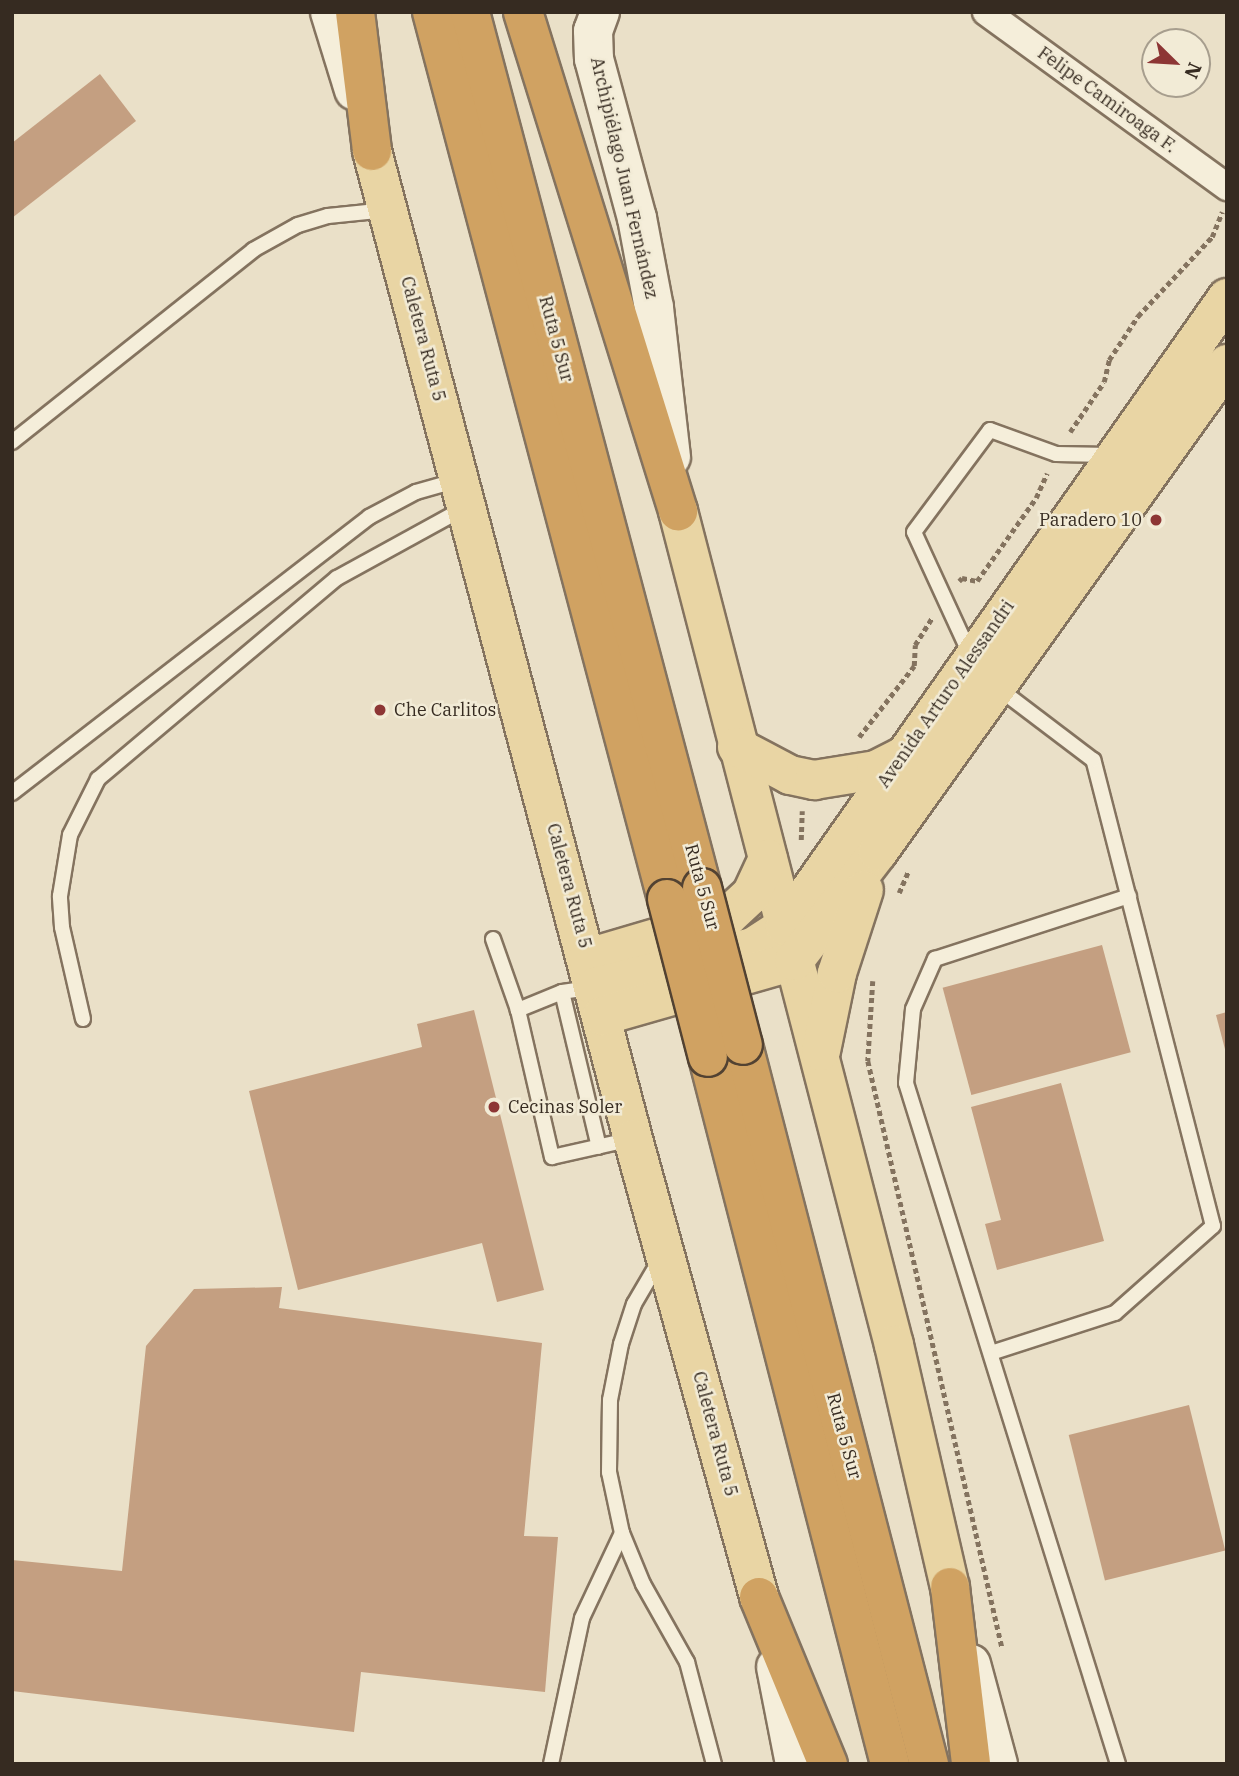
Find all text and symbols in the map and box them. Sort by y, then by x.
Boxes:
north arrow [1141,28,1211,98]
street label: Felipe Camiroaga F. [1033,42,1181,158]
street label: Archipiélago Juan Fernández [586,55,662,301]
text: N [1179,59,1207,82]
street label: Caletera Ruta 5 [396,274,450,404]
street label: Ruta 5 Sur [534,294,578,384]
place label: Paradero 10 [1039,509,1142,531]
marker: Paradero 10 [1148,512,1164,528]
street label: Avenida Arturo Alessandri [873,596,1019,792]
place label: Che Carlitos [394,699,496,721]
marker: Che Carlitos [372,702,388,718]
street label: Caletera Ruta 5 [542,821,596,951]
street label: Ruta 5 Sur [680,842,724,932]
place label: Cecinas Soler [508,1096,622,1118]
marker: Cecinas Soler [486,1099,502,1115]
street label: Caletera Ruta 5 [688,1369,742,1499]
street label: Ruta 5 Sur [822,1391,866,1481]

